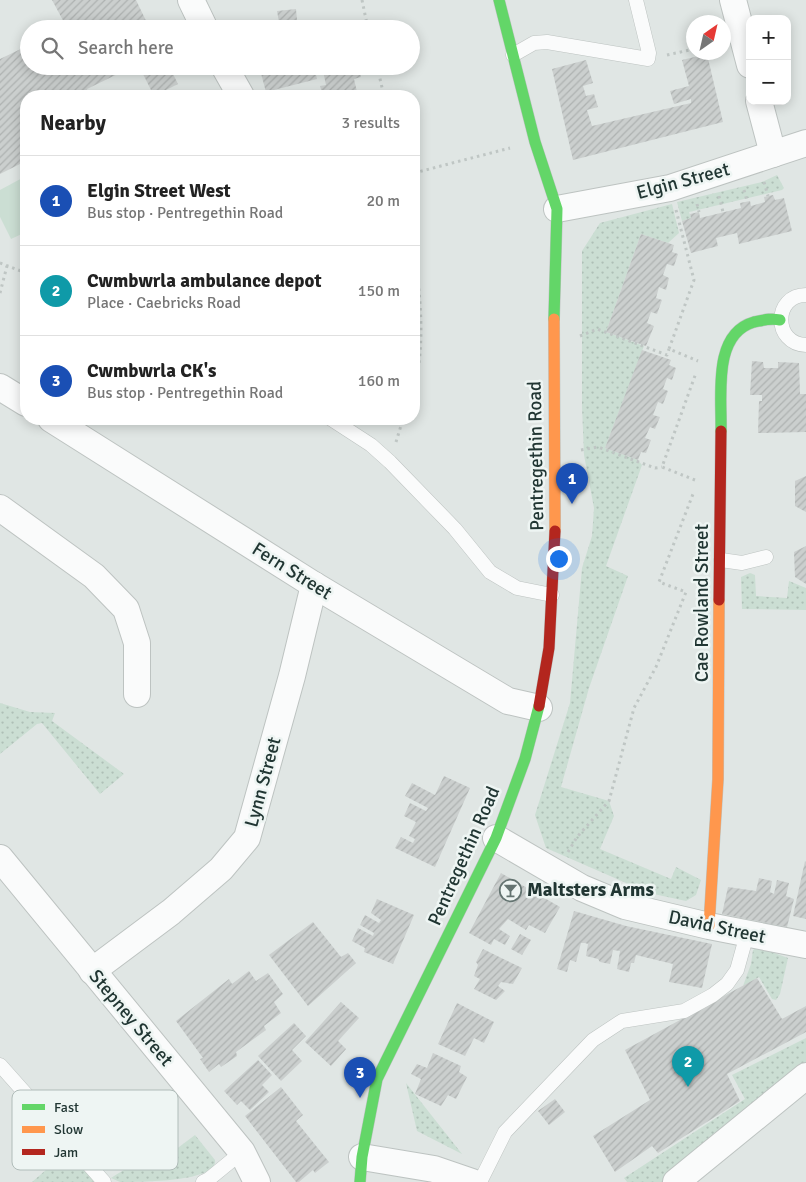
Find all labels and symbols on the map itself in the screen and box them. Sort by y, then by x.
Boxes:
north arrow [686,15,731,60]
street label: Elgin Street [634,157,733,205]
street label: Pentregethin Road [523,381,549,531]
pin: 1 [556,463,588,504]
street label: Cae Rowland Street [690,523,714,682]
street label: Fern Street [248,537,337,605]
your location [546,546,572,572]
street label: Lynn Street [239,734,287,830]
street label: Pentregethin Road [423,783,505,929]
bar icon: Maltsters Arms [499,878,523,902]
place label: Maltsters Arms [527,878,654,902]
street label: David Street [666,905,768,949]
street label: Stepney Street [84,965,179,1071]
pin: 2 [672,1046,704,1087]
pin: 3 [344,1057,376,1098]
legend [12,1090,178,1170]
text: Fast [54,1099,79,1116]
text: Slow [54,1121,83,1138]
text: Jam [54,1144,78,1161]

